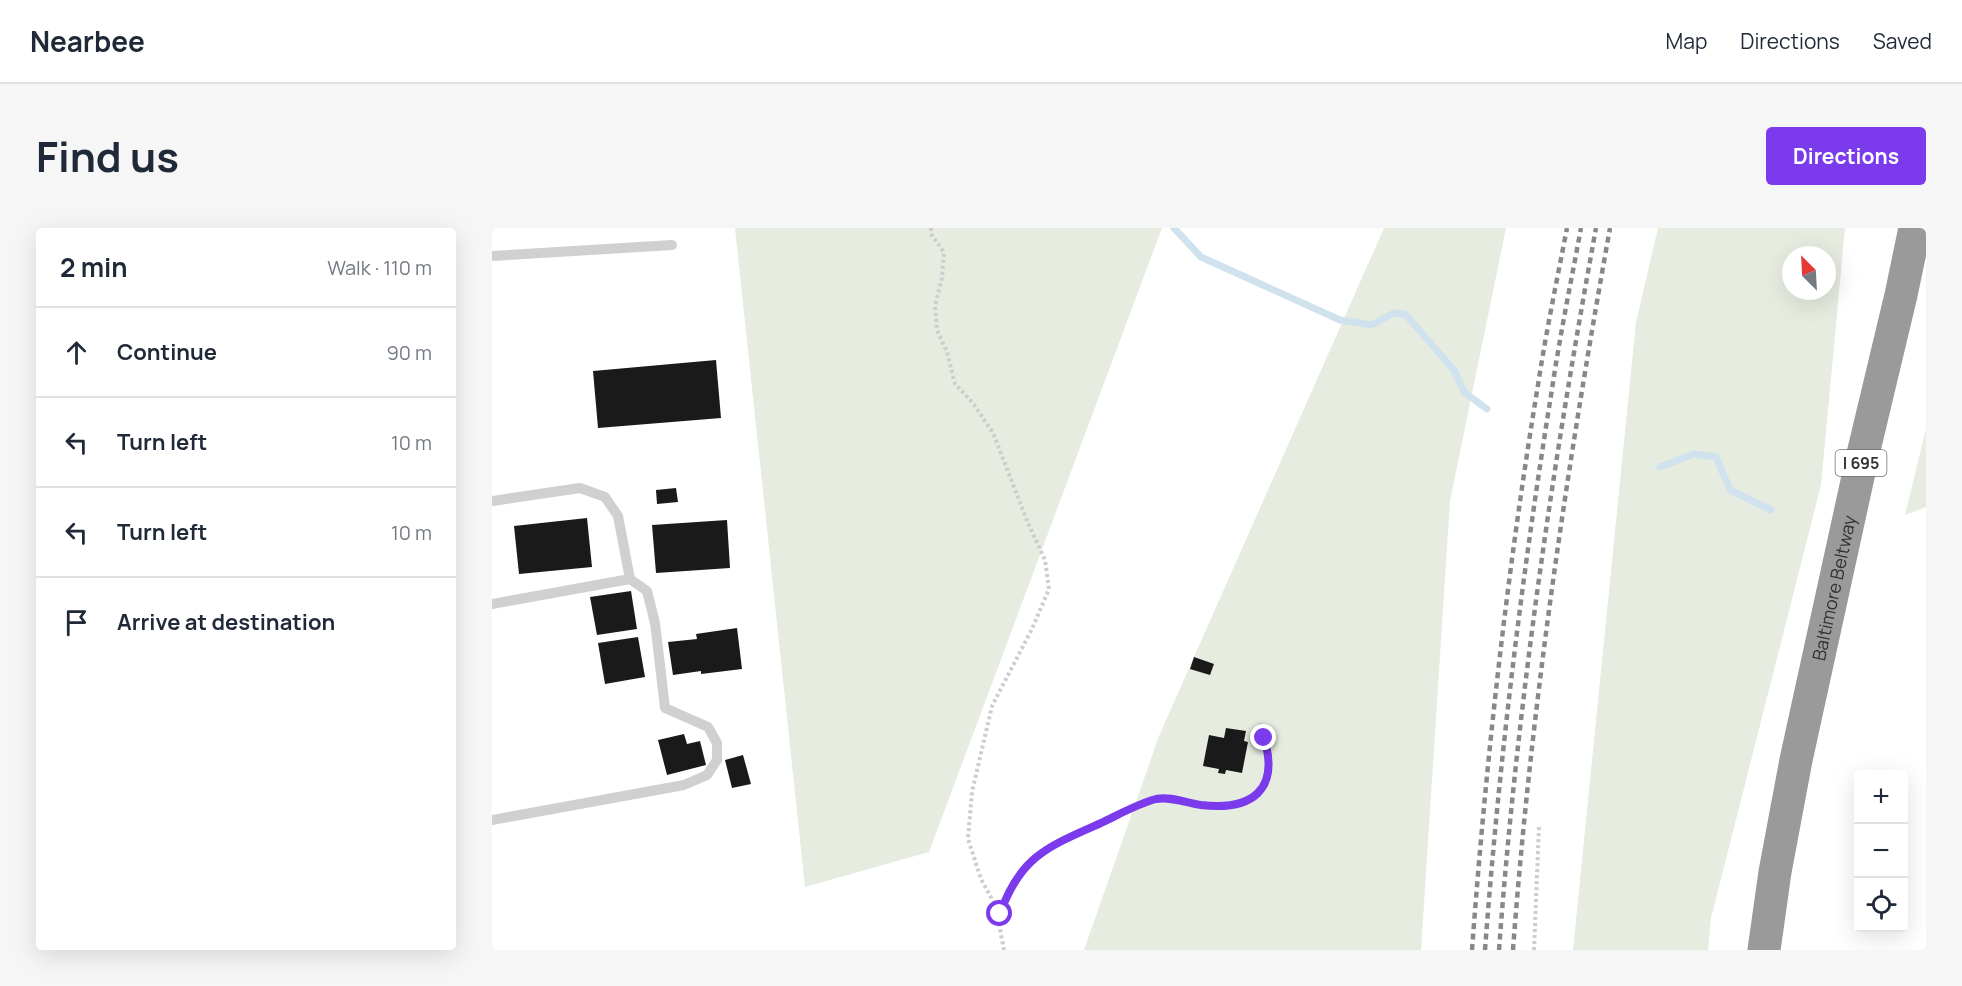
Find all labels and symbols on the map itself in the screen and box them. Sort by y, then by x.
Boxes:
north arrow [1782,246,1836,300]
road number: I 695 [1836,450,1886,476]
street label: Baltimore Beltway [1806,512,1861,663]
route end [1250,724,1276,750]
route start [986,900,1012,926]

